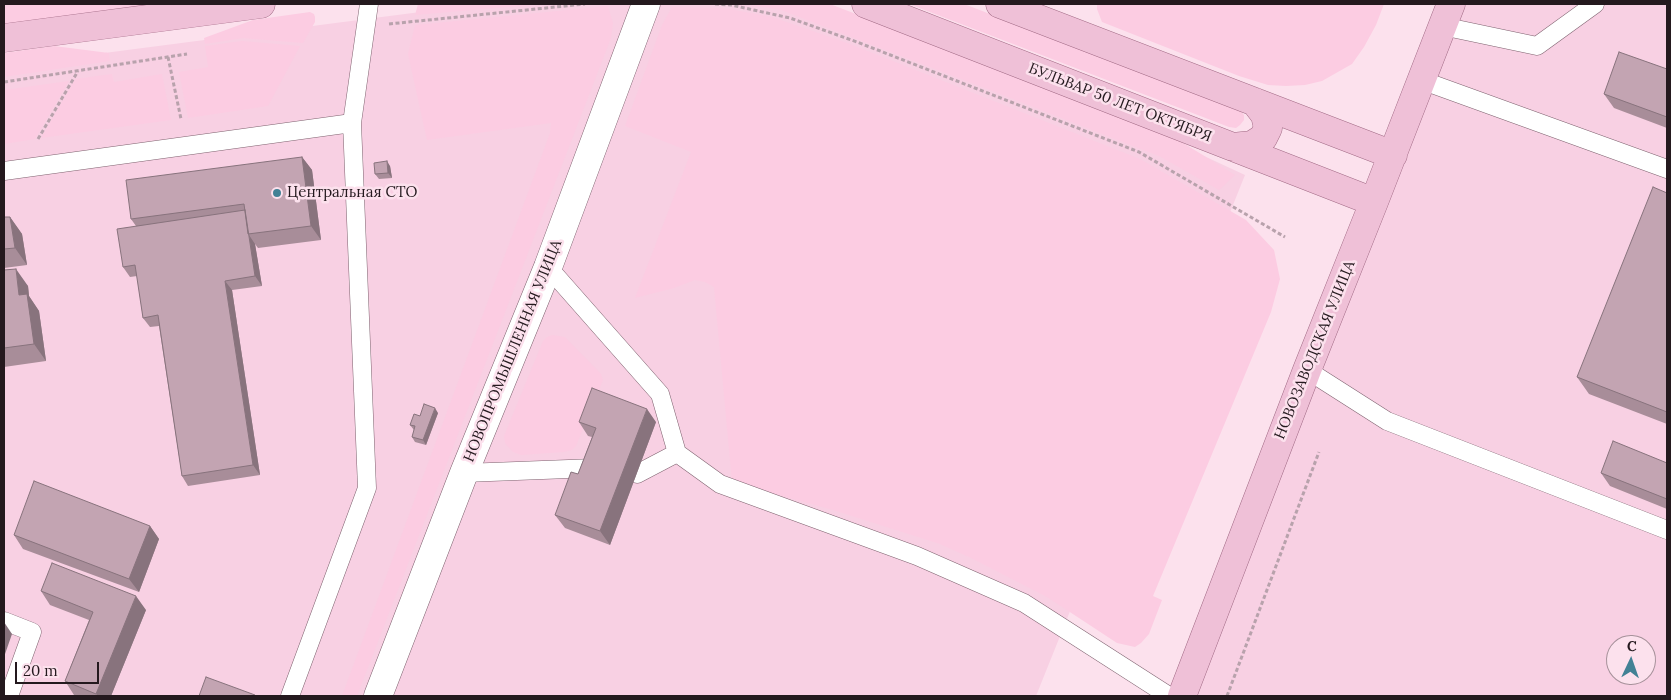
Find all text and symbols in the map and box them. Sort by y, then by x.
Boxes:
street label: БУЛЬВАР 50 ЛЕТ ОКТЯБРЯ [1026,60,1214,146]
place label: Центральная СТО [287,184,417,202]
marker: Центральная СТО [271,187,283,199]
street label: НОВОПРОМЫШЛЕННАЯ УЛИЦА [460,237,566,465]
street label: НОВОЗАВОДСКАЯ УЛИЦА [1271,258,1359,442]
north arrow [1606,635,1656,685]
text: С [1626,637,1637,655]
scale bar [18,652,101,684]
text: 20 m [23,661,58,680]

